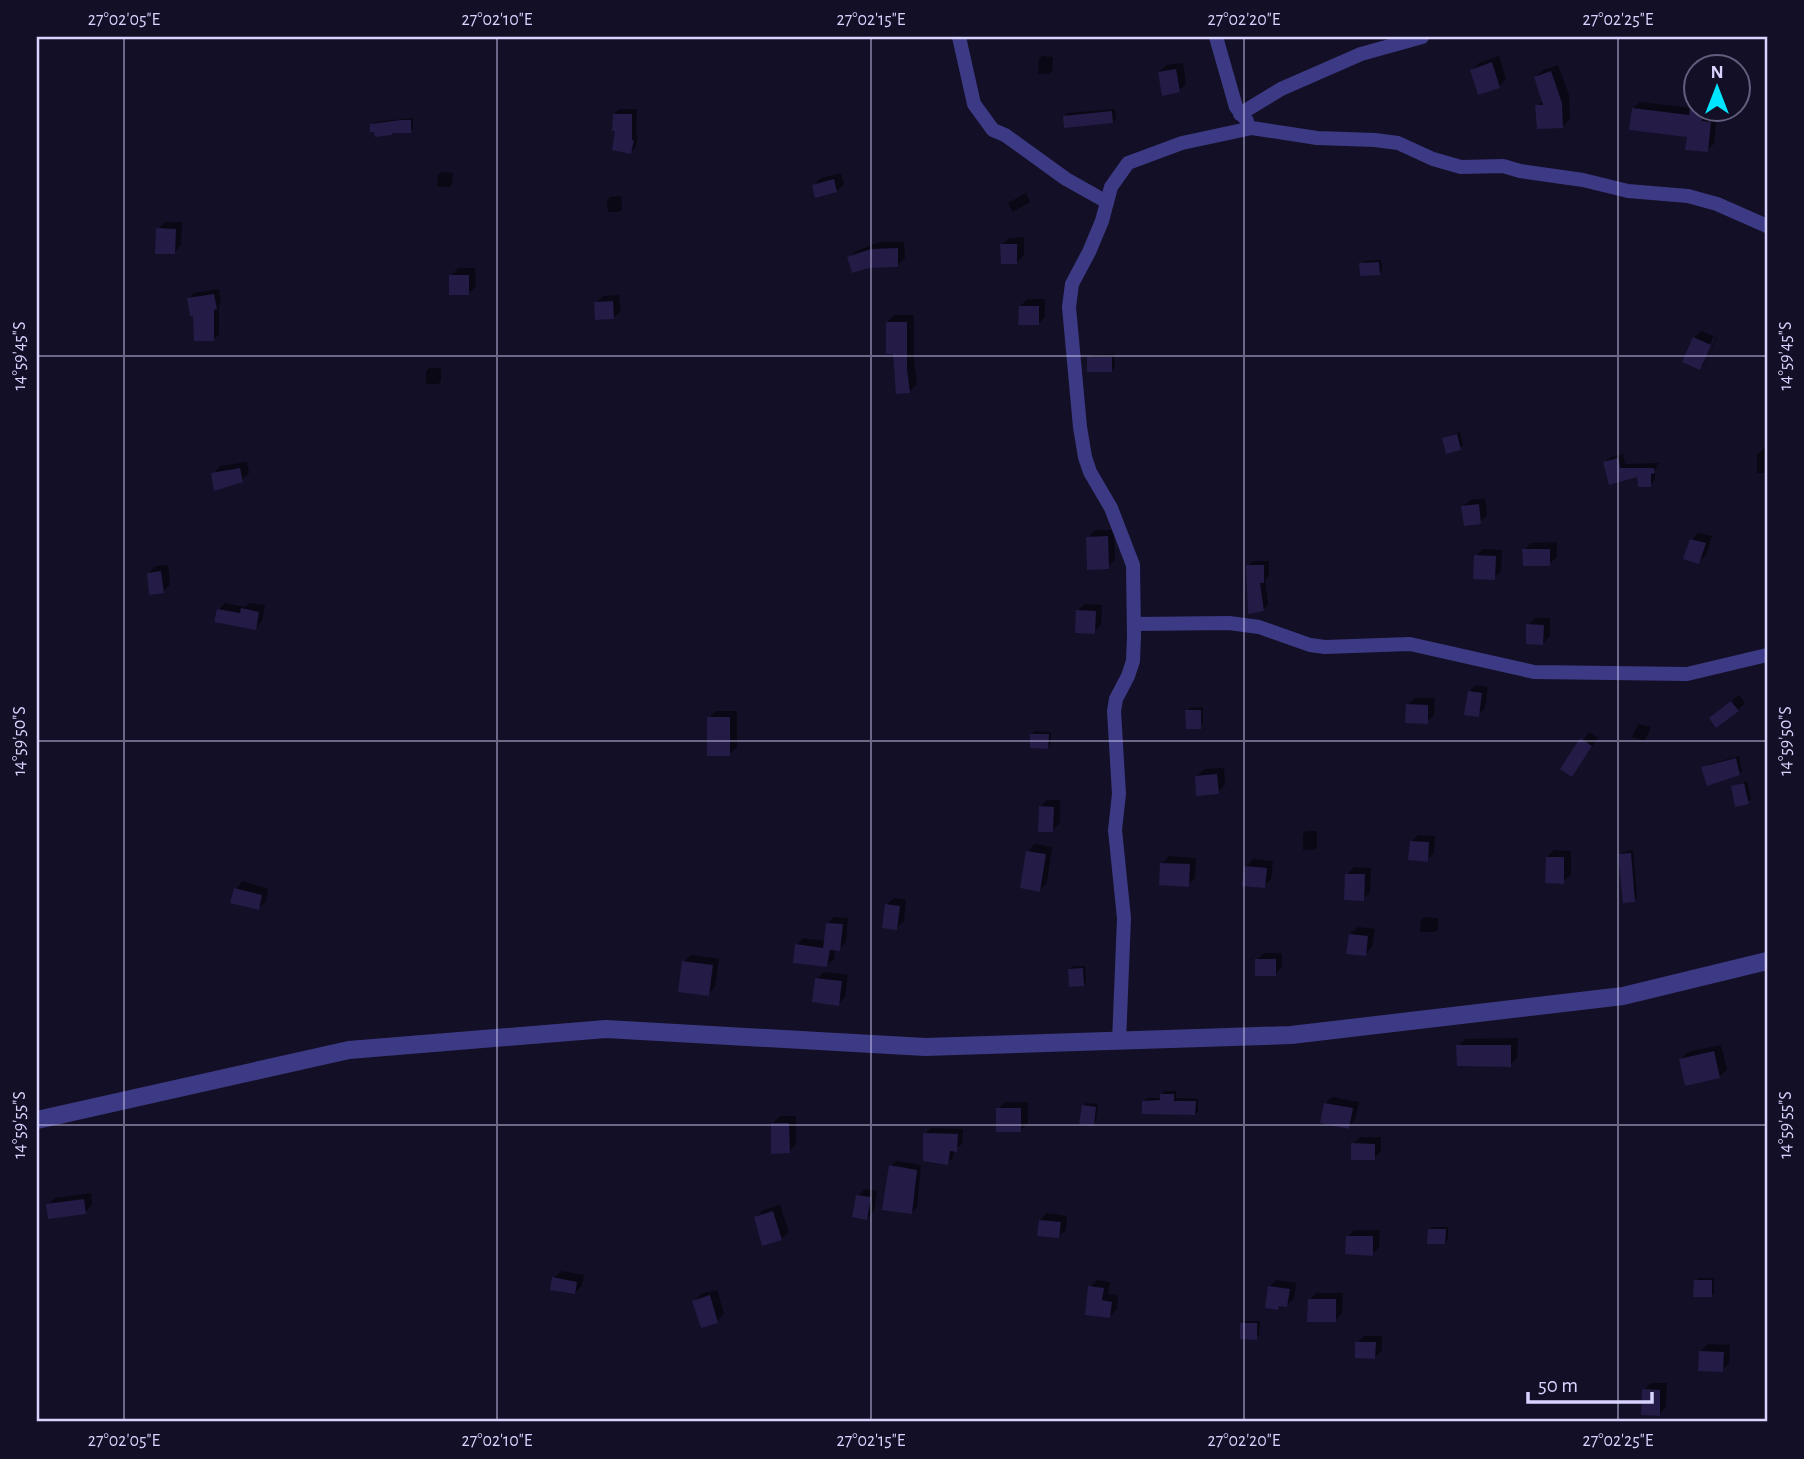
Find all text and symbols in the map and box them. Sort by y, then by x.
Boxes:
text: 27°02'05"E [88,11,161,29]
text: 27°02'10"E [461,11,533,29]
text: 27°02'15"E [836,11,906,29]
text: 27°02'20"E [1207,11,1281,29]
text: 27°02'25"E [1582,11,1654,29]
north arrow [1682,52,1752,122]
text: N [1710,63,1724,82]
text: 14°59'45"S [11,322,29,390]
text: 14°59'45"S [1777,322,1795,390]
text: 14°59'50"S [11,706,29,776]
text: 14°59'50"S [1777,706,1795,776]
text: 14°59'55"S [11,1091,29,1159]
text: 14°59'55"S [1777,1091,1795,1159]
scale bar [1528,1361,1652,1405]
text: 50 m [1538,1375,1578,1396]
text: 27°02'05"E [88,1432,161,1450]
text: 27°02'10"E [461,1432,533,1450]
text: 27°02'15"E [836,1432,906,1450]
text: 27°02'20"E [1207,1432,1281,1450]
text: 27°02'25"E [1582,1432,1654,1450]

